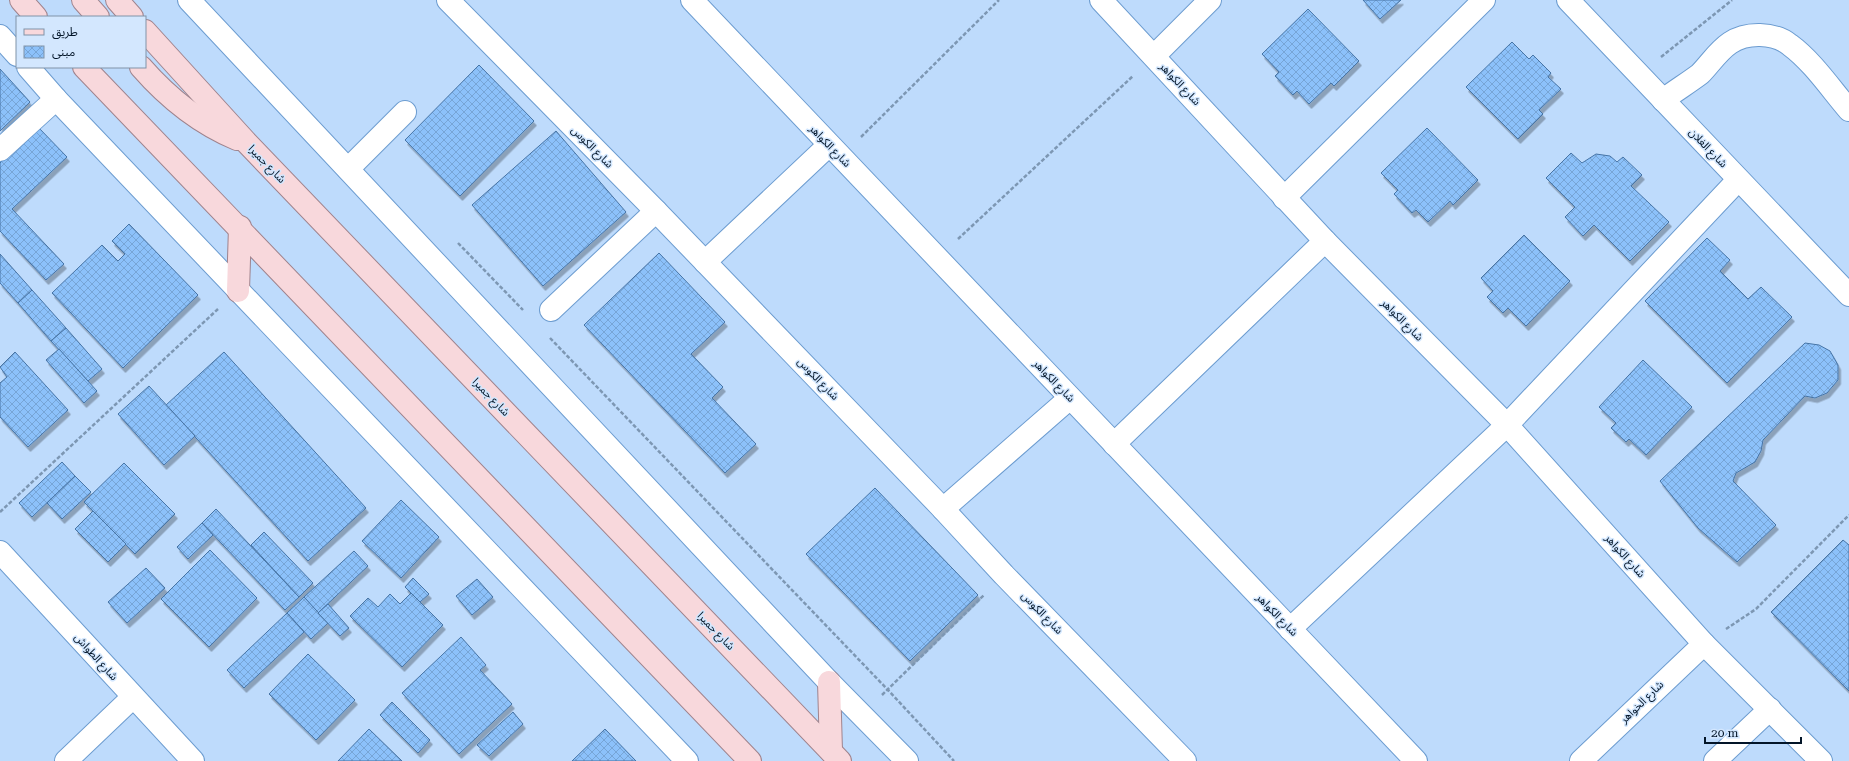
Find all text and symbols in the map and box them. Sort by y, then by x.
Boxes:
legend [16,16,146,68]
text: طريق [52,25,78,40]
text: مبنى [52,45,75,59]
street label: شارع الكواهر [1155,59,1203,109]
street label: شارع الكواهر [805,121,854,171]
street label: شارع الكوس [568,123,616,172]
street label: شارع الغلان [1685,126,1730,171]
street label: شارع جميرا [245,142,289,187]
street label: شارع الكواهر [1377,296,1426,345]
street label: شارع الكوس [794,355,842,404]
street label: شارع الكواهر [1029,356,1078,406]
street label: شارع جميرا [469,375,513,420]
street label: شارع الكواهر [1601,531,1648,581]
street label: شارع الكوس [1018,589,1066,638]
street label: شارع الكواهر [1252,590,1301,640]
street label: شارع جميرا [694,609,738,654]
street label: شارع الطواش [71,631,121,684]
street label: شارع الخواهر [1617,678,1667,727]
scale bar [1705,719,1801,745]
text: 20 m [1711,726,1738,740]

